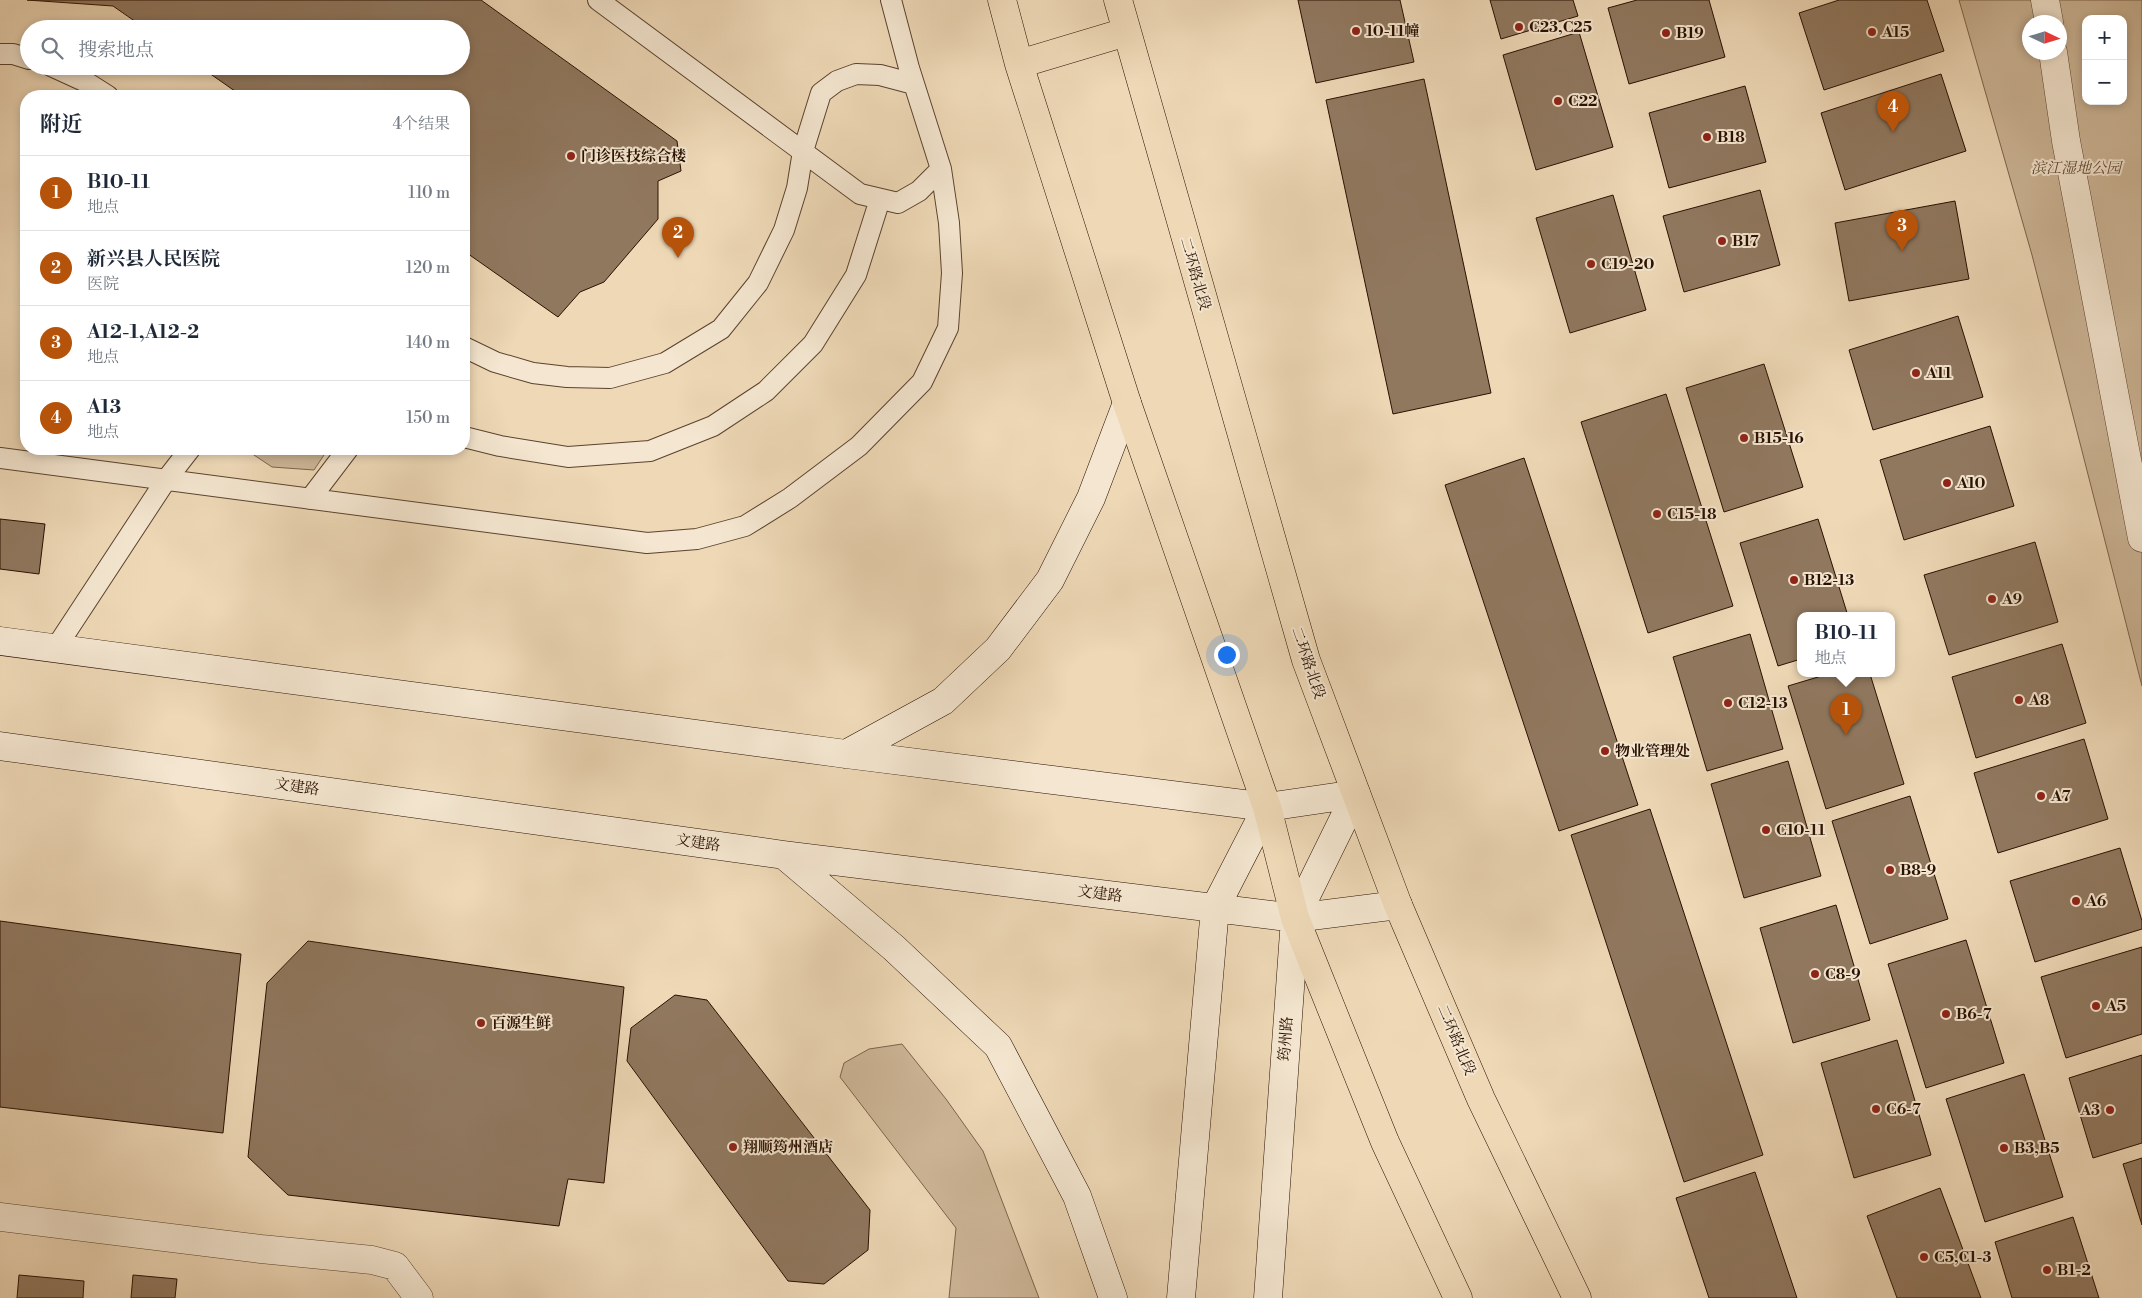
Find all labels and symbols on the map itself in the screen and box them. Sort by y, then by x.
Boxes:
north arrow [2022,15,2067,60]
place label: C23,C25 [1529,18,1592,37]
marker: C23,C25 [1513,21,1525,33]
place label: 10-11幢 [1366,22,1419,41]
place label: A15 [1881,23,1909,42]
place label: B19 [1676,24,1704,43]
marker: 10-11幢 [1350,25,1362,37]
marker: A15 [1866,26,1878,38]
marker: B19 [1660,27,1672,39]
pin: 4 [1877,91,1909,132]
place label: C22 [1568,92,1597,111]
marker: C22 [1552,95,1564,107]
place label: B18 [1717,128,1745,147]
marker: B18 [1701,131,1713,143]
place label: 门诊医技综合楼 [581,147,686,166]
marker: 门诊医技综合楼 [565,150,577,162]
park label: 滨江湿地公园 [2031,159,2123,178]
pin: 3 [1886,210,1918,251]
pin: 2 [662,217,694,258]
place label: B17 [1732,232,1759,251]
street label: 二环路北段 [1176,235,1214,313]
marker: B17 [1716,235,1728,247]
place label: C19-20 [1601,255,1654,274]
marker: C19-20 [1585,258,1597,270]
place label: A11 [1925,364,1952,383]
marker: A11 [1910,367,1922,379]
place label: B15-16 [1754,429,1804,448]
marker: B15-16 [1738,432,1750,444]
place label: A10 [1956,474,1985,493]
marker: A10 [1941,477,1953,489]
place label: C15-18 [1667,505,1717,524]
marker: C15-18 [1651,508,1663,520]
place label: B12-13 [1804,571,1854,590]
marker: B12-13 [1788,574,1800,586]
place label: A9 [2001,590,2022,609]
marker: A9 [1986,593,1998,605]
street label: 二环路北段 [1287,624,1329,702]
your location [1214,642,1240,668]
place label: A8 [2028,691,2050,710]
place label: C12-13 [1738,694,1788,713]
pin: 1 [1830,694,1862,735]
marker: A8 [2013,694,2025,706]
marker: C12-13 [1722,697,1734,709]
place label: 物业管理处 [1615,742,1690,761]
marker: 物业管理处 [1599,745,1611,757]
street label: 文建路 [273,774,321,800]
place label: A7 [2050,787,2071,806]
marker: A7 [2035,790,2047,802]
place label: C10-11 [1776,821,1826,840]
marker: C10-11 [1760,824,1772,836]
street label: 文建路 [674,830,722,856]
place label: B8-9 [1900,861,1936,880]
marker: B8-9 [1884,864,1896,876]
street label: 文建路 [1077,882,1123,906]
place label: A6 [2085,892,2107,911]
marker: A6 [2070,895,2082,907]
place label: C8-9 [1825,965,1861,984]
marker: C8-9 [1809,968,1821,980]
place label: A5 [2105,997,2126,1016]
marker: A5 [2090,1000,2102,1012]
street label: 二环路北段 [1433,1002,1479,1078]
place label: B6-7 [1956,1005,1992,1024]
marker: B6-7 [1940,1008,1952,1020]
place label: 百源生鲜 [491,1014,551,1033]
street label: 筠州路 [1275,1016,1297,1062]
marker: 百源生鲜 [475,1017,487,1029]
place label: C6-7 [1886,1100,1921,1119]
place label: A3 [2079,1101,2100,1120]
marker: C6-7 [1870,1103,1882,1115]
marker: A3 [2104,1104,2116,1116]
place label: 翔顺筠州酒店 [743,1138,833,1157]
place label: B3,B5 [2014,1139,2059,1158]
marker: 翔顺筠州酒店 [727,1141,739,1153]
marker: B3,B5 [1998,1142,2010,1154]
place label: C5,C1-3 [1934,1248,1991,1267]
marker: C5,C1-3 [1918,1251,1930,1263]
place label: B1-2 [2057,1261,2091,1280]
marker: B1-2 [2041,1264,2053,1276]

